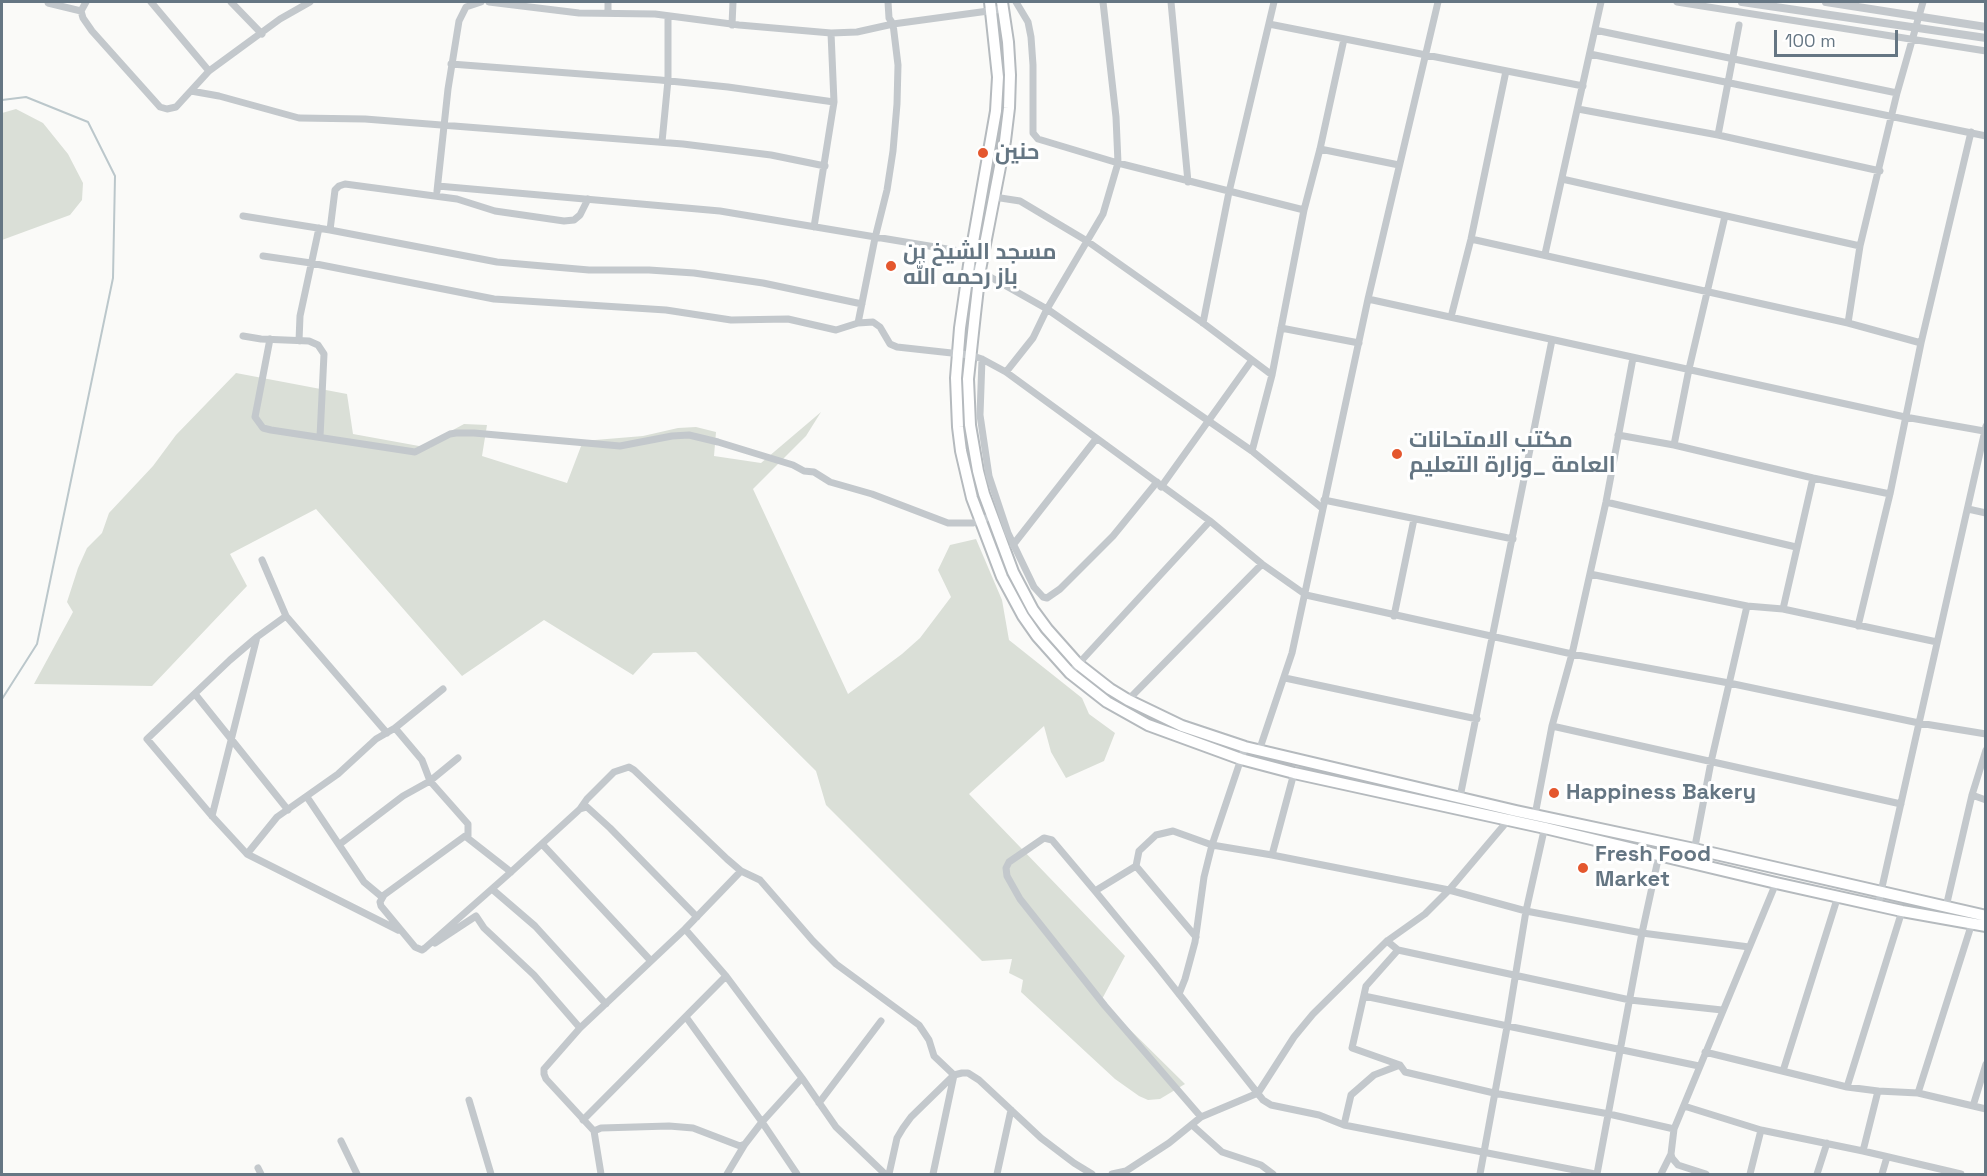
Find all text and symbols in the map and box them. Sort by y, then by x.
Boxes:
scale bar [1777,18,1902,56]
text: 100 m [1785,29,1836,52]
place label: حنين [995,140,1039,166]
marker: حنين [976,146,990,160]
place label: مسجد الشيخ بن باز رحمه الله [903,240,1057,292]
marker: مسجد الشيخ بن باز رحمه الله [884,259,898,273]
place label: مكتب الامتحانات العامة _وزارة التعليم [1409,428,1616,480]
marker: مكتب الامتحانات العامة _وزارة التعليم [1390,447,1404,461]
place label: Happiness Bakery [1566,780,1756,806]
marker: Happiness Bakery [1547,786,1561,800]
place label: Fresh Food Market [1595,842,1711,894]
marker: Fresh Food Market [1576,861,1590,875]

